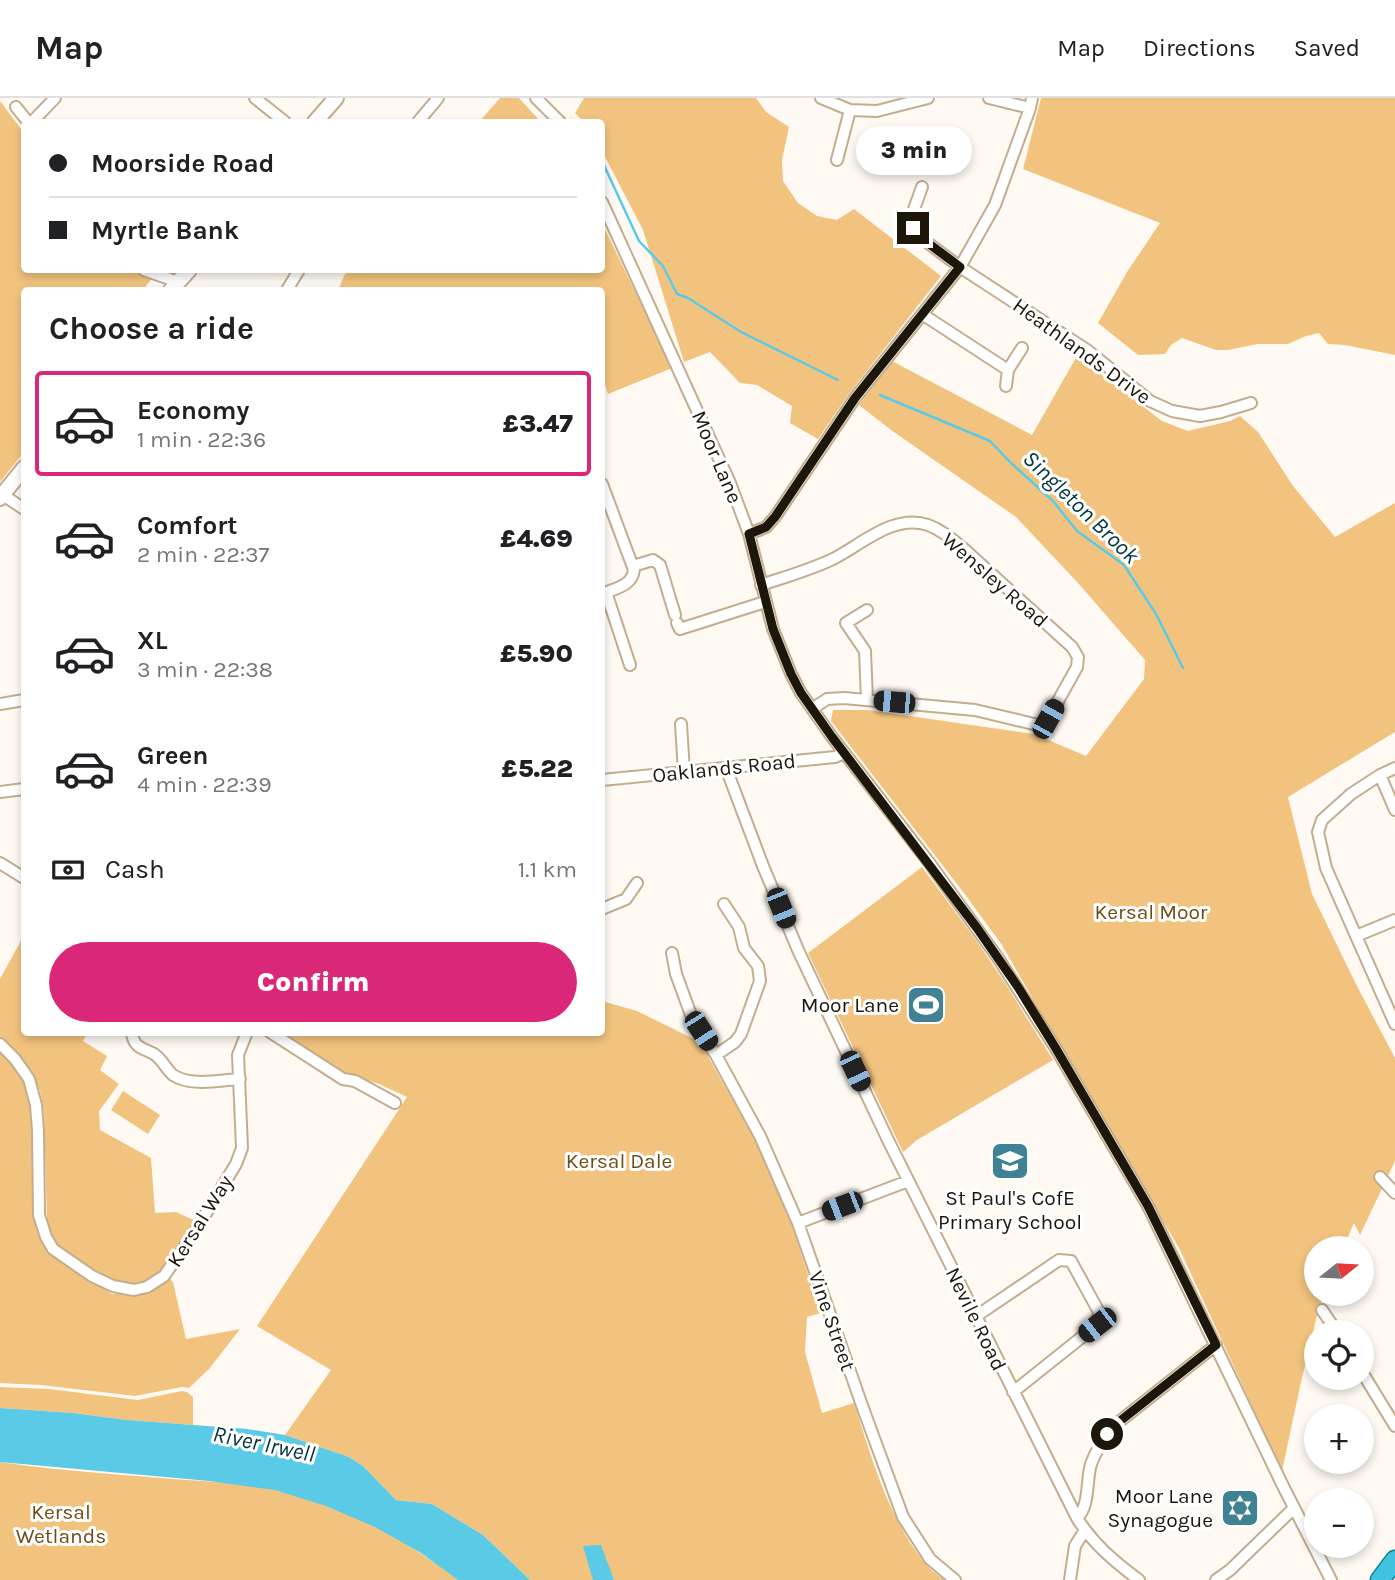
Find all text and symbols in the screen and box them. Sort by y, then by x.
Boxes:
text: Map [35,29,103,67]
text: Map [1057,34,1105,62]
text: Directions [1143,34,1256,62]
text: Saved [1294,34,1360,62]
callout: 3 min [855,127,971,176]
text: 3 min [881,137,947,164]
text: Moorside Road [91,148,275,179]
route end [897,212,929,244]
text: Myrtle Bank [91,215,239,246]
street label: Heathlands Drive [1008,293,1156,409]
text: Choose a ride [49,310,254,347]
icon: car [53,392,116,455]
text: Economy [137,395,249,426]
street label: Moor Lane [687,407,747,507]
text: £3.47 [503,408,573,439]
text: 1 min · 22:36 [137,426,266,453]
water label: Singleton Brook [1017,445,1145,569]
icon: car [53,507,116,570]
text: Comfort [137,510,238,541]
text: £4.69 [500,523,573,554]
street label: Wensley Road [937,528,1053,632]
text: 2 min · 22:37 [137,541,269,568]
icon: car [53,622,116,685]
text: XL [137,625,168,656]
text: £5.90 [500,638,573,669]
text: 3 min · 22:38 [137,656,273,683]
car [873,690,916,714]
car [1029,696,1068,742]
icon: car [53,737,116,800]
text: Green [137,740,209,771]
street label: Oaklands Road [651,749,797,787]
text: £5.22 [501,753,573,784]
text: 4 min · 22:39 [137,771,271,798]
icon: cash [49,851,87,889]
text: Cash [105,854,165,885]
text: 1.1 km [518,856,577,883]
car [764,885,799,931]
park label: Kersal Moor [1095,900,1208,924]
button: Confirm [49,942,577,1022]
sports icon: Moor Lane [905,984,947,1026]
place label: Moor Lane [801,993,899,1017]
car [681,1008,722,1054]
car [837,1048,874,1094]
school or university icon: St Paul's CofE Primary School [989,1140,1031,1182]
park label: Kersal Dale [566,1149,672,1173]
street label: Kersal Way [162,1170,238,1271]
place label: St Paul's CofE Primary School [938,1186,1082,1234]
car [819,1189,866,1223]
north arrow [1304,1236,1374,1306]
map controls [1304,1236,1374,1558]
street label: Nevile Road [941,1263,1011,1375]
street label: Vine Street [804,1268,860,1374]
car [1074,1304,1121,1346]
button: locate [1304,1320,1374,1390]
button: + [1304,1404,1374,1474]
route start [1091,1418,1123,1450]
water label: River Irwell [210,1420,318,1468]
place label: Moor Lane Synagogue [1108,1484,1213,1532]
synagogue icon: Moor Lane Synagogue [1219,1487,1261,1529]
button: − [1304,1488,1374,1558]
park label: Kersal Wetlands [16,1500,106,1548]

